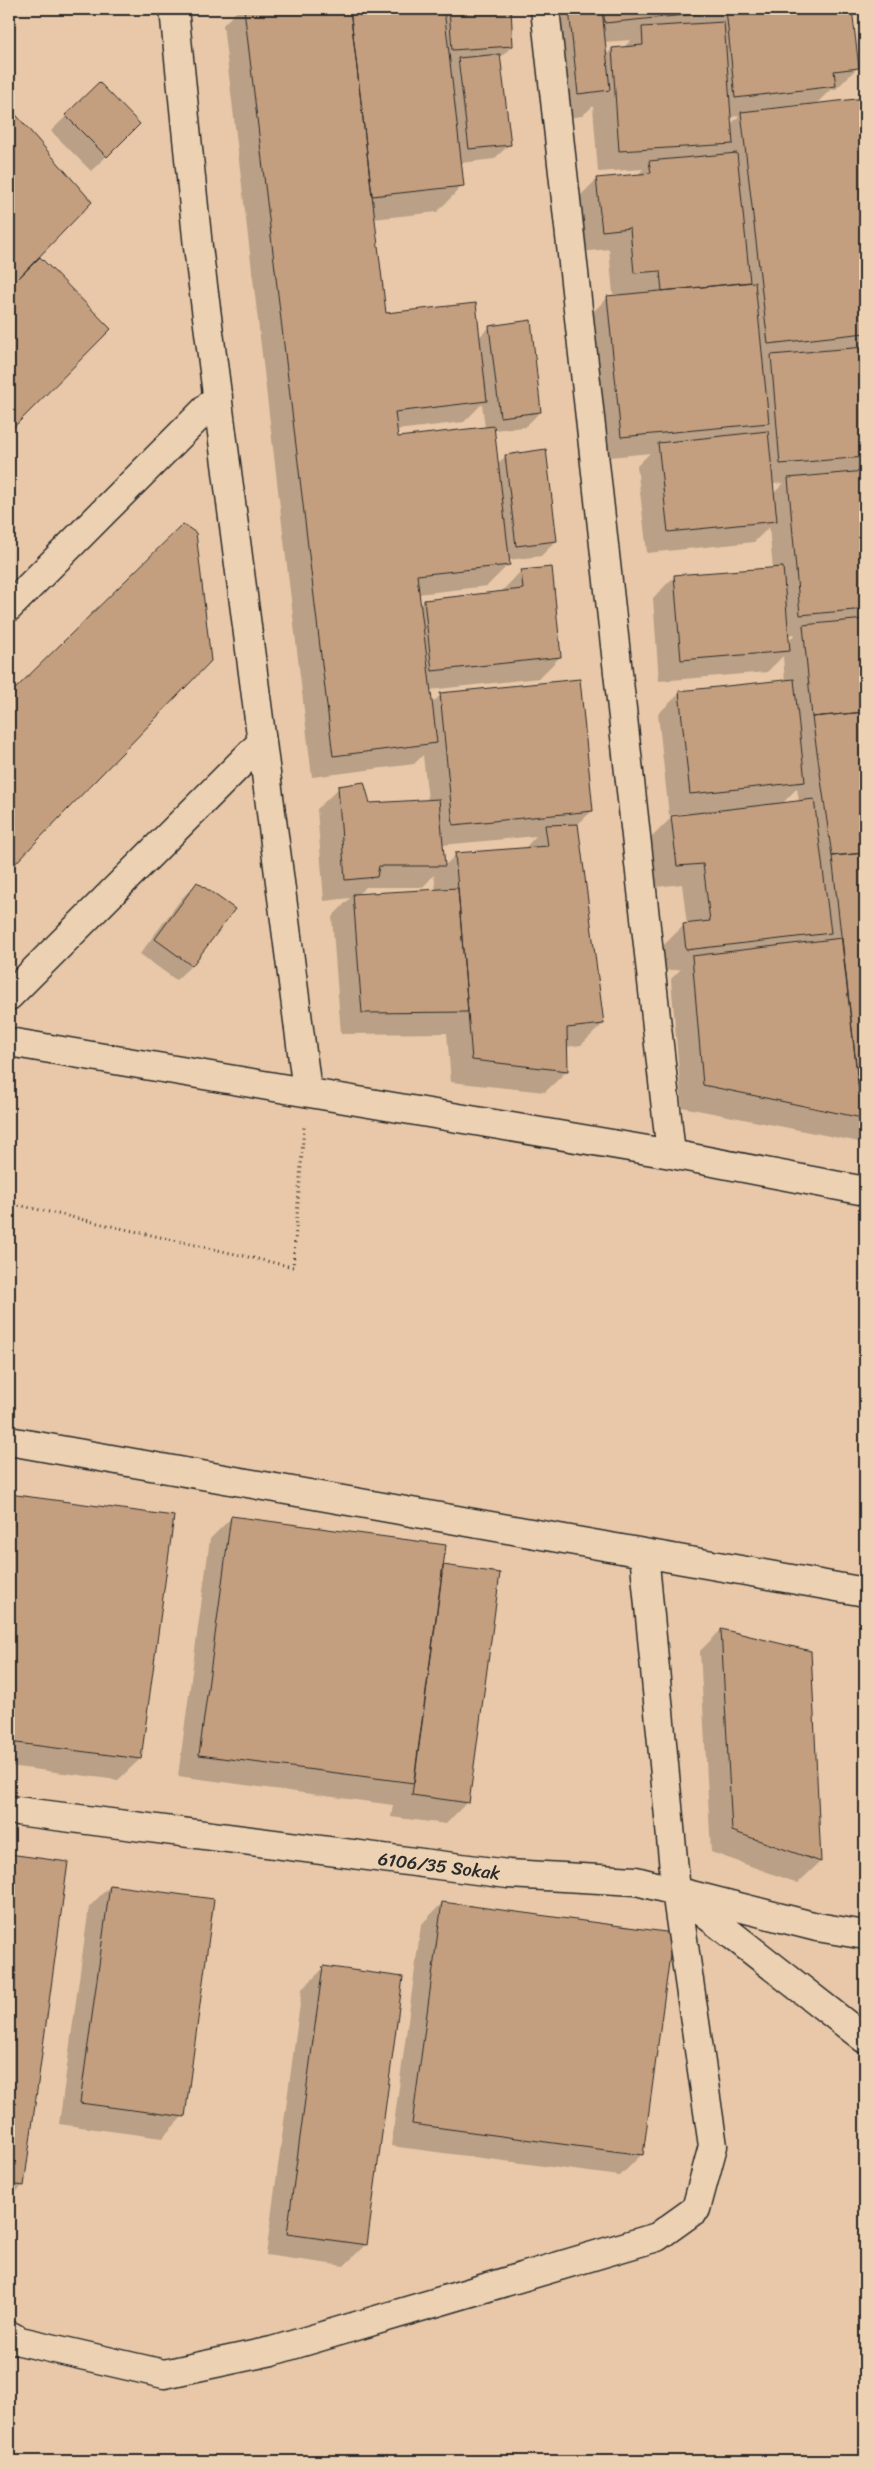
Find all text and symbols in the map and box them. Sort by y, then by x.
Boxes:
street label: 6106/35 Sokak [376,1843,502,1889]

